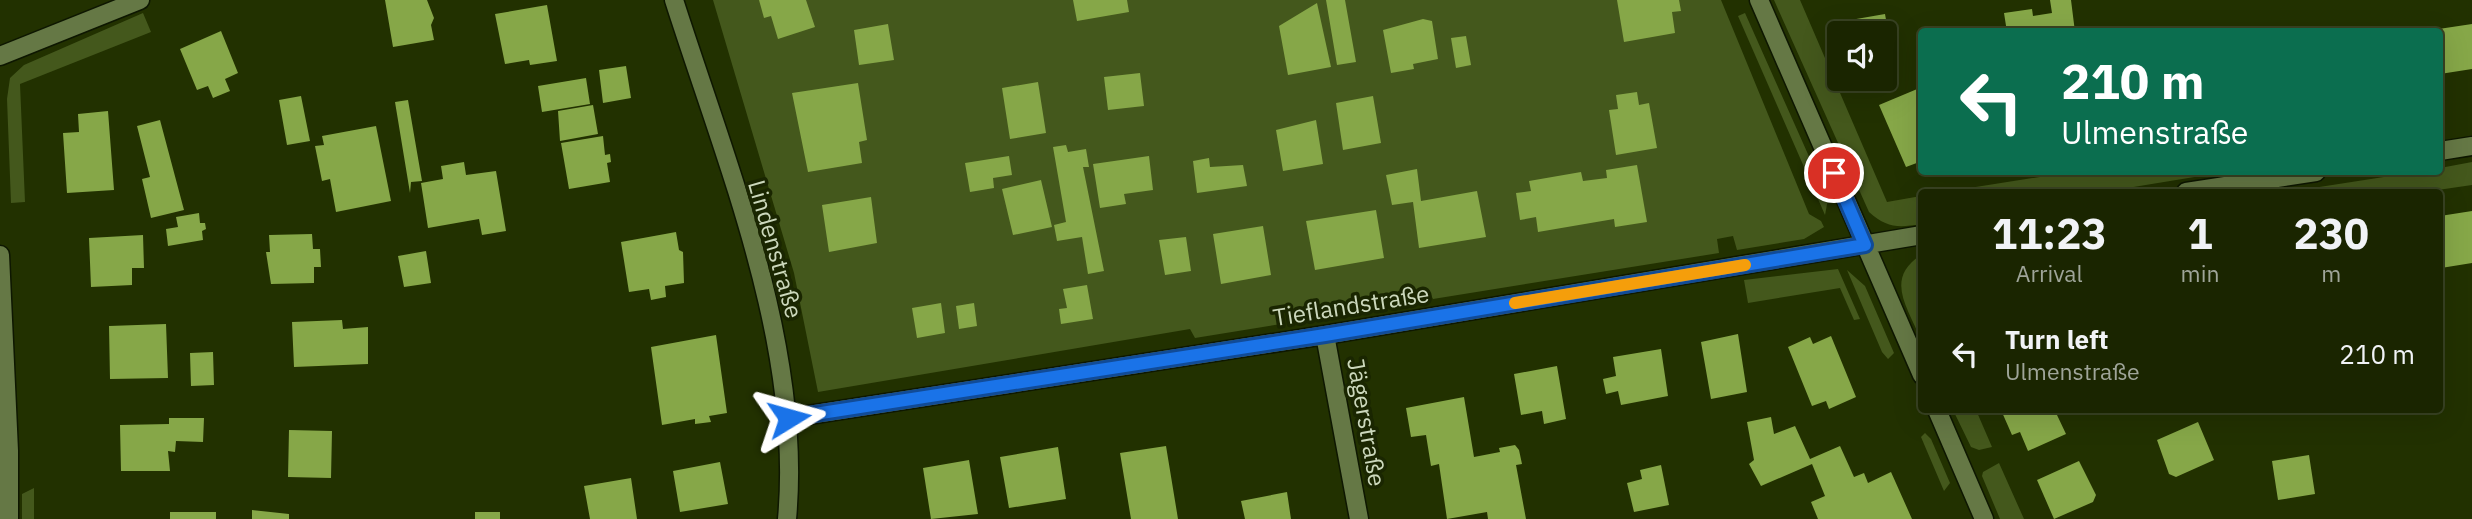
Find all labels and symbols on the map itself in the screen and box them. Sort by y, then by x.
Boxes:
pin [1804,143,1864,203]
street label: Lindenstraße [741,176,811,322]
street label: Tieflandstraße [1271,277,1431,333]
street label: Jägerstraße [1340,355,1394,489]
position arrow [752,381,826,455]

